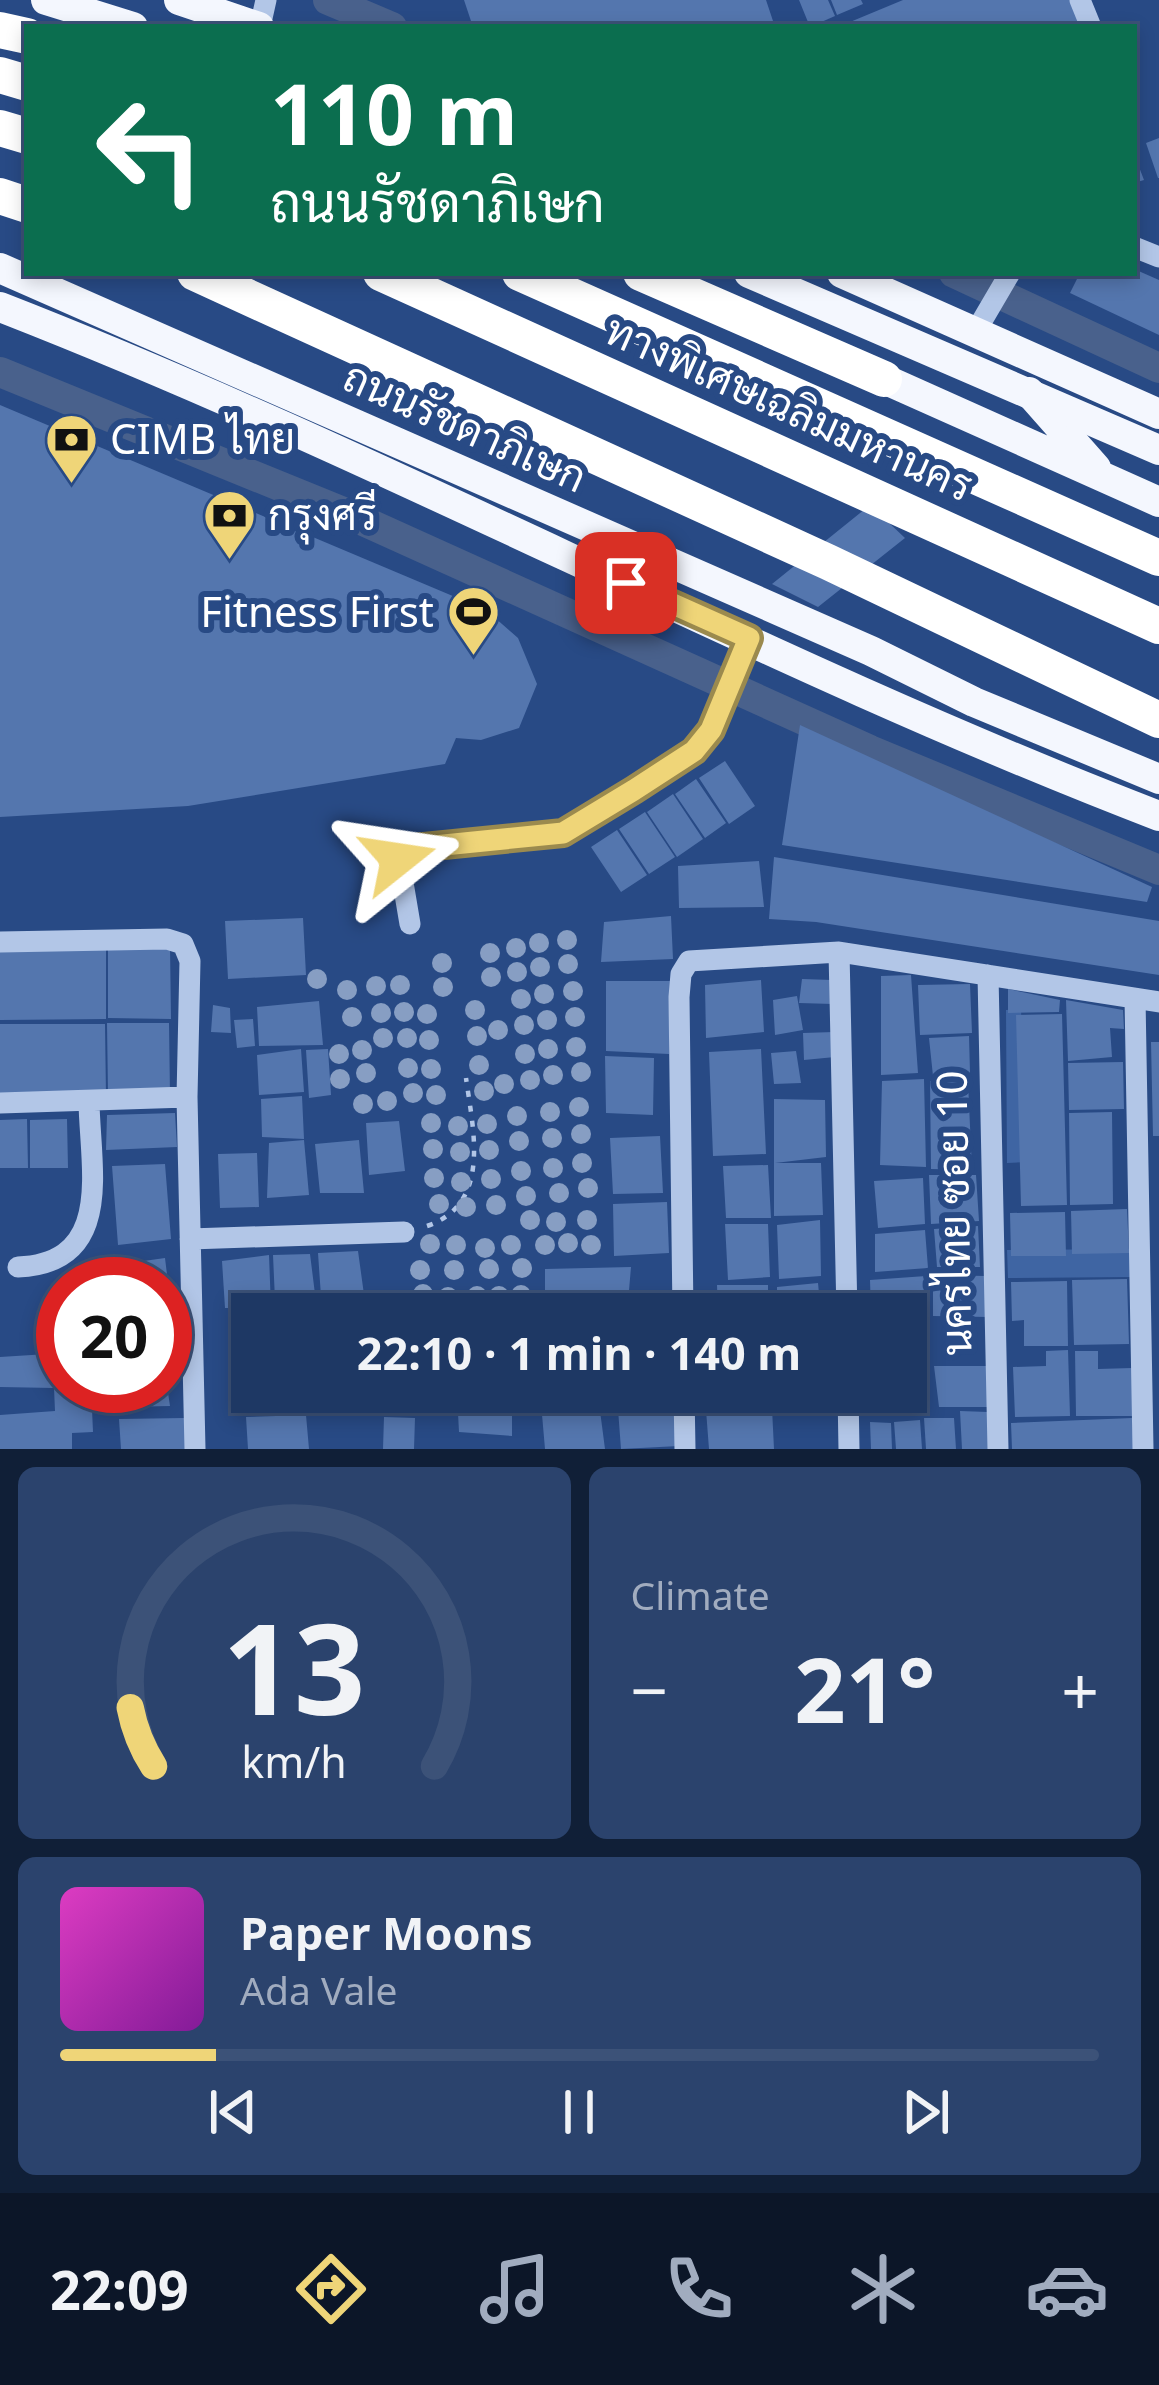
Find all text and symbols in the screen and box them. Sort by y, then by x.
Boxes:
text: 110 m [270,55,518,170]
icon: left [72,72,228,228]
text: ถนนรัชดาภิเษก [270,164,605,238]
street label: ทางพิเศษเฉลิมมหานคร [597,300,982,513]
street label: ถนนรัชดาภิเษก [335,347,596,505]
place label: CIMB ไทย [110,409,295,466]
bank icon: CIMB ไทย [43,411,99,485]
place label: กรุงศรี [268,485,377,545]
bank icon: กรุงศรี [201,487,257,561]
pin [575,532,677,634]
icon: arrive [593,550,659,616]
place label: Fitness First [200,582,434,639]
sports icon: Fitness First [445,584,501,658]
position arrow [335,796,461,922]
street label: นครไทย ซอย 10 [922,1070,983,1356]
speed limit sign: 20 [36,1257,192,1413]
text: 22:10 · 1 min · 140 m [357,1322,801,1383]
text: Climate [631,1568,770,1621]
text: 13 [223,1582,366,1752]
text: 21° [794,1627,935,1749]
text: − [631,1644,668,1734]
text: + [1061,1644,1099,1734]
text: km/h [242,1732,347,1791]
text: Paper Moons [240,1902,533,1963]
text: Ada Vale [240,1963,397,2016]
icon: previous [200,2079,266,2145]
icon: pause [546,2079,612,2145]
icon: next [893,2079,959,2145]
icon: directions [289,2247,373,2331]
icon: music [473,2247,557,2331]
icon: phone [657,2247,741,2331]
icon: climate [841,2247,925,2331]
icon: car [1025,2247,1109,2331]
text: 22:09 [50,2252,189,2326]

